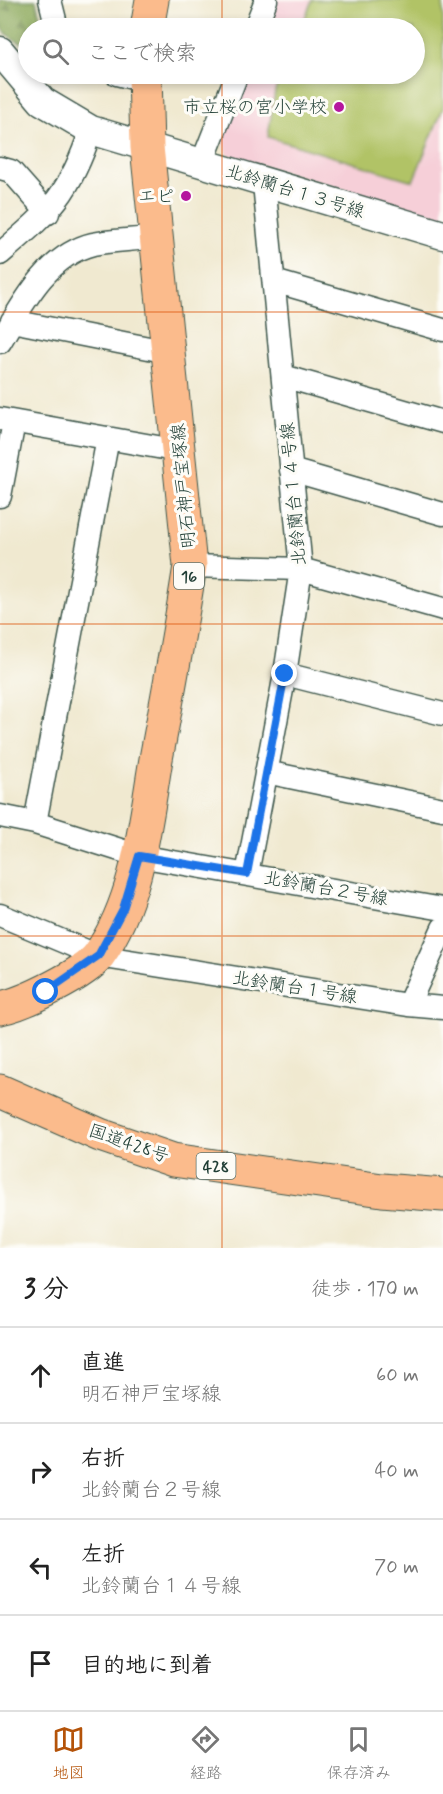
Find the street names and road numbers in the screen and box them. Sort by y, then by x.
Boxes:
street label: 北鈴蘭台１３号線 [222,159,367,224]
street label: 北鈴蘭台１４号線 [276,421,312,567]
street label: 明石神戸宝塚線 [167,422,201,550]
road number: 16 [174,563,204,589]
street label: 北鈴蘭台２号線 [262,866,390,912]
street label: 北鈴蘭台１号線 [231,966,359,1010]
street label: 国道428号 [85,1119,172,1169]
road number: 428 [196,1153,236,1179]

